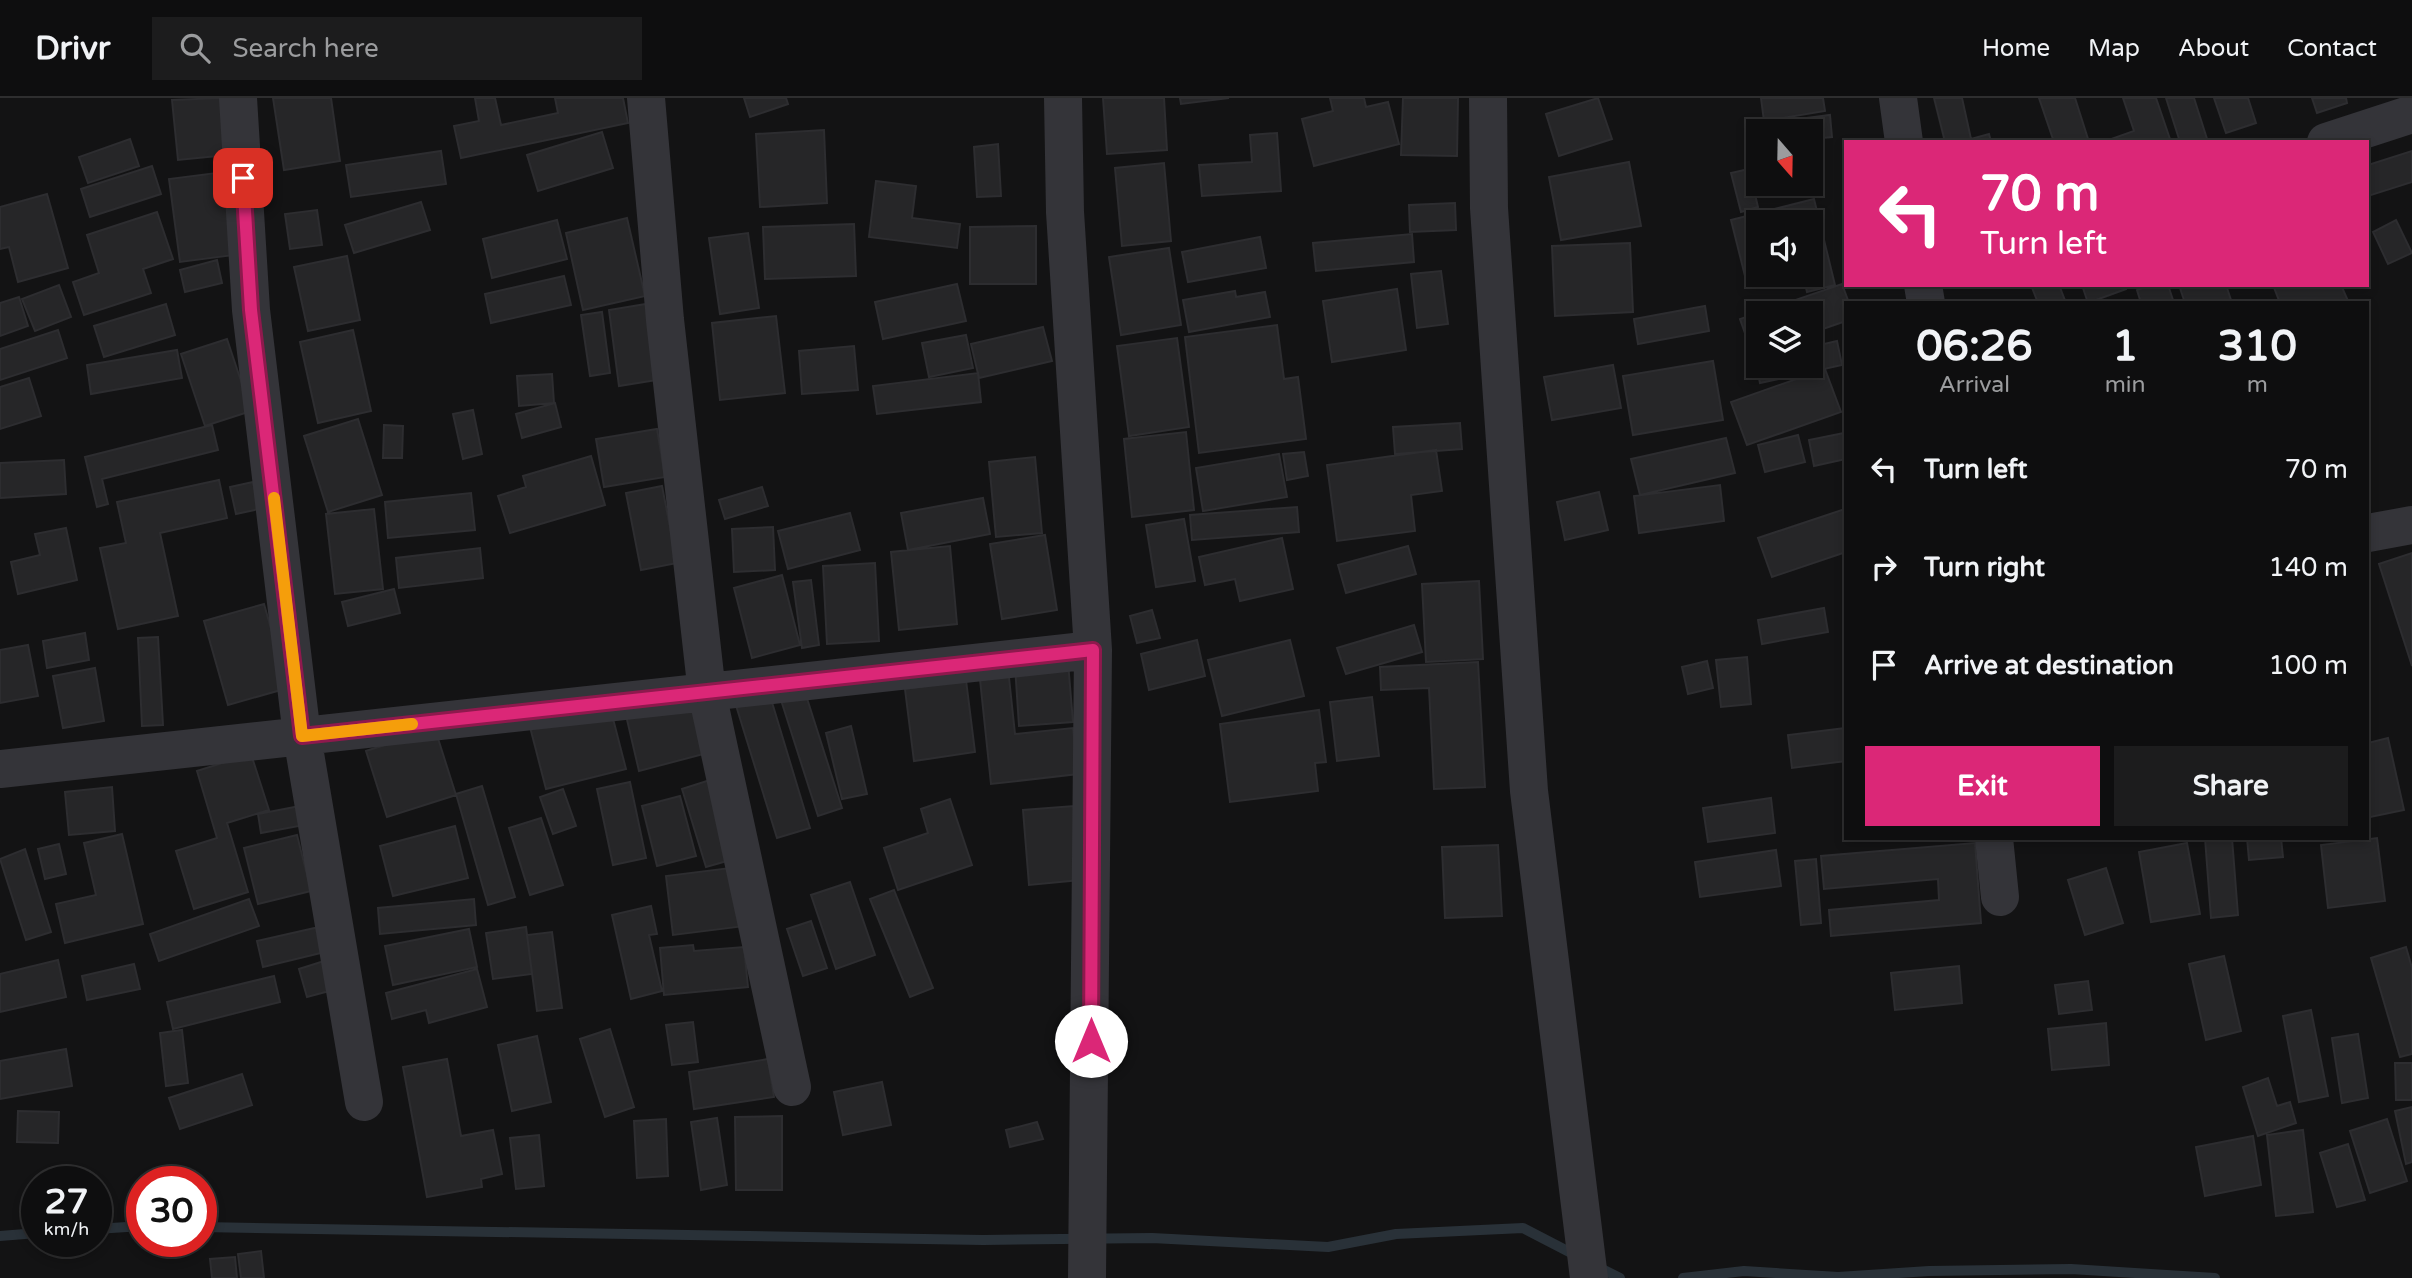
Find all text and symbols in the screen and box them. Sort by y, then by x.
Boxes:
search box [152,17,642,80]
text: Drivr [35,29,110,68]
icon: search [176,29,214,67]
text: Search here [232,33,379,64]
text: Home [1982,34,2050,63]
text: Map [2088,34,2140,63]
text: About [2178,34,2249,63]
text: Contact [2287,34,2377,63]
north arrow [1746,119,1824,196]
map controls [1746,119,1823,378]
pin [213,148,273,208]
icon: arrive [224,159,262,197]
text: 70 m [1980,165,2099,224]
icon: left [1865,168,1956,259]
button: sound [1746,210,1823,287]
text: Turn left [1980,225,2107,263]
button: layers [1746,301,1823,378]
text: 06:26 [1916,321,2033,372]
text: 1 [2112,321,2138,372]
text: 310 [2218,321,2297,372]
text: Arrival [1939,371,2010,399]
text: min [2105,371,2146,399]
text: m [2247,371,2268,399]
icon: left [1865,450,1903,488]
text: Turn left [1924,454,2027,485]
text: 70 m [2285,454,2348,485]
icon: right [1865,548,1903,586]
text: Turn right [1924,552,2045,583]
text: 140 m [2268,552,2348,583]
icon: arrive [1865,646,1903,684]
text: Arrive at destination [1924,650,2174,681]
text: 100 m [2268,650,2348,681]
button: Exit [1865,746,2100,826]
button: Share [2114,746,2348,826]
position arrow [1054,1004,1128,1078]
speed limit sign: 30 [126,1166,217,1257]
text: 27 [45,1181,88,1223]
text: km/h [44,1218,89,1240]

